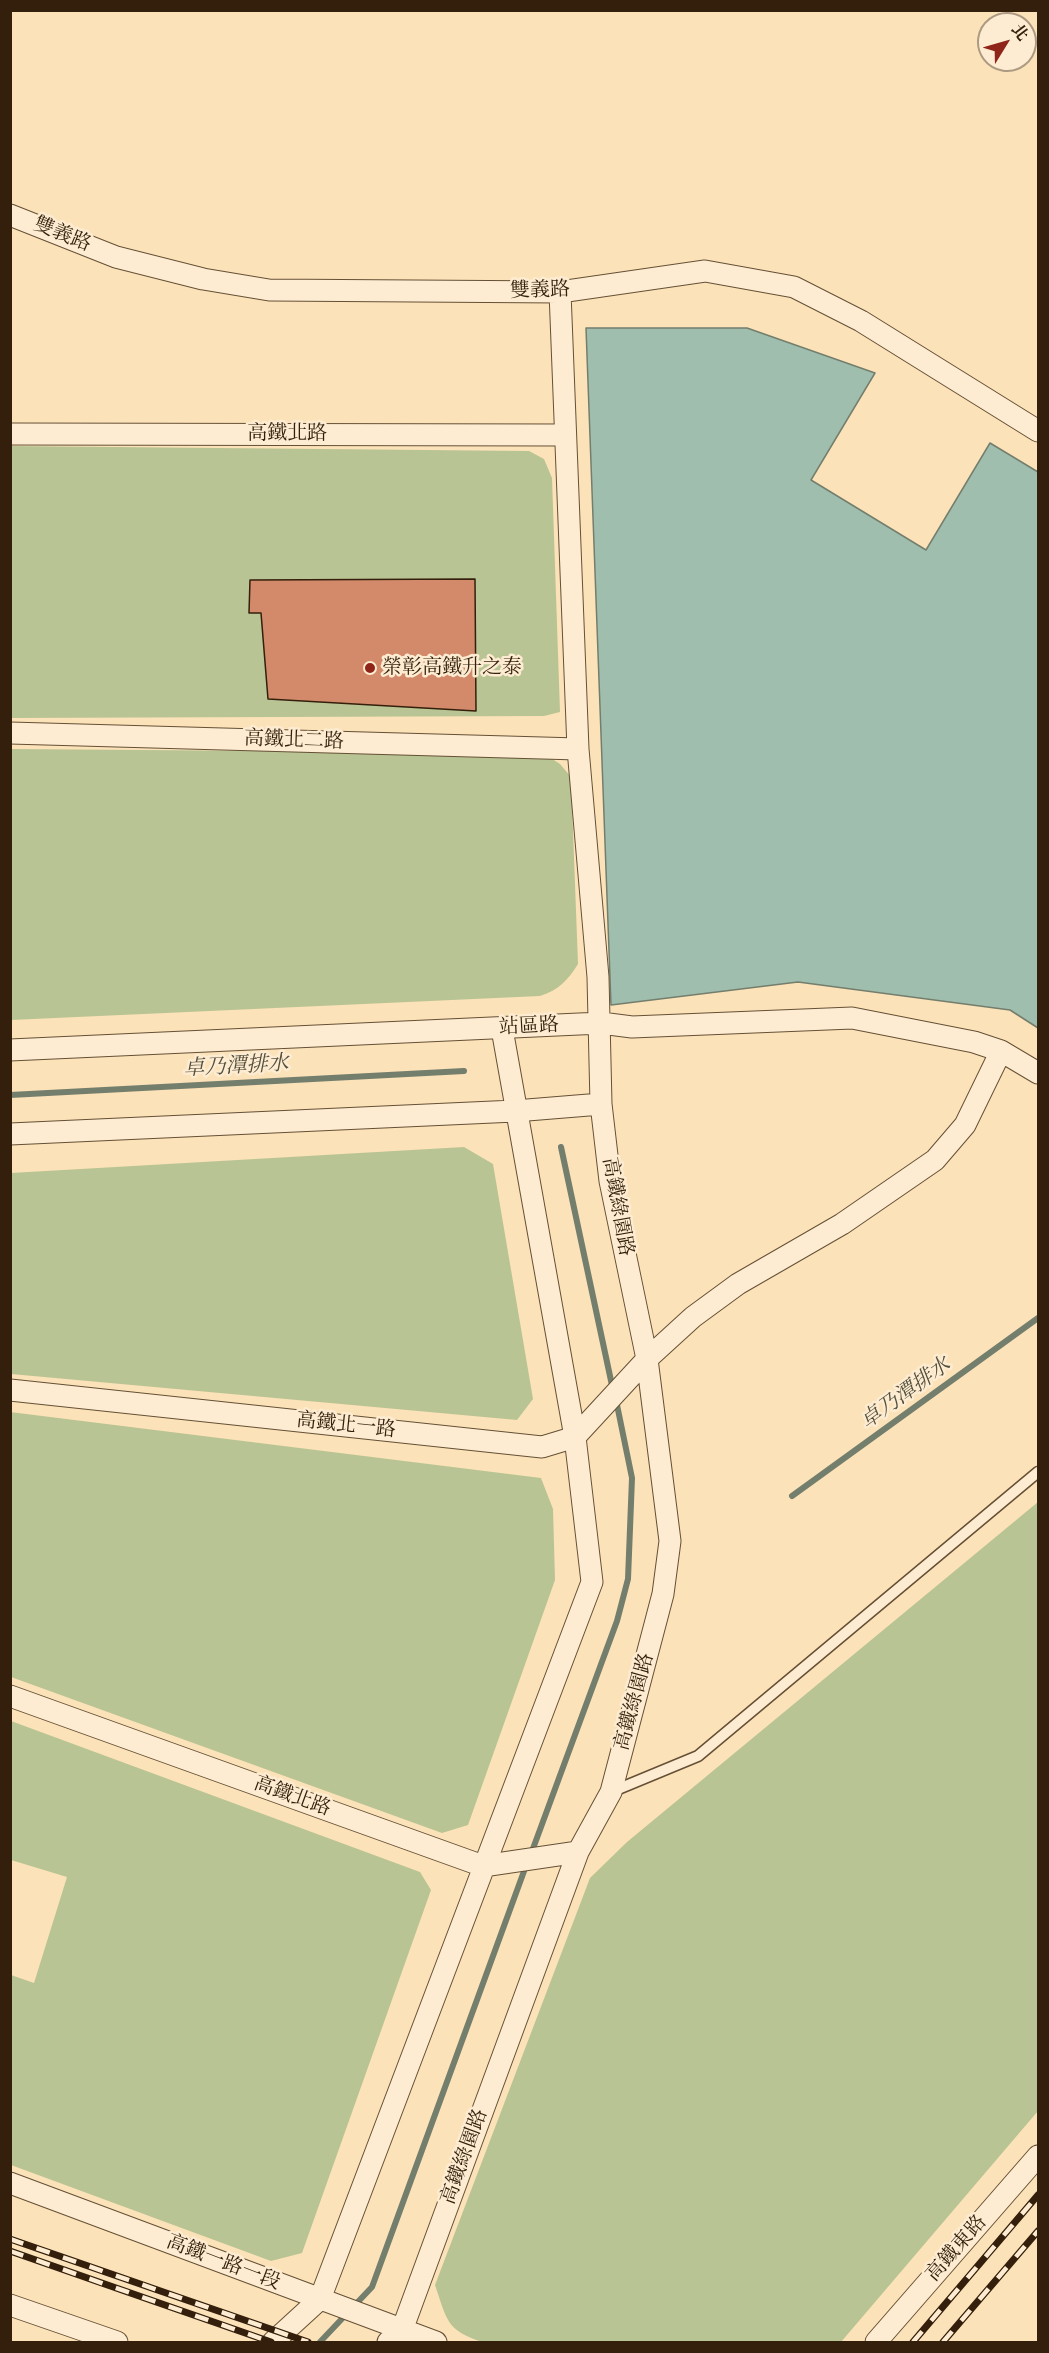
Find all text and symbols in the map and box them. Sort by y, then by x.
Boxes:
north arrow [977,12,1037,72]
text: 北 [1007,20,1033,45]
street label: 雙義路 [30,213,94,257]
street label: 雙義路 [510,278,570,304]
street label: 高鐵北路 [247,422,327,446]
place label: 榮彰高鐵升之泰 [382,656,522,680]
marker: 榮彰高鐵升之泰 [363,661,377,675]
street label: 高鐵北二路 [244,727,344,755]
street label: 站區路 [498,1013,560,1041]
water label: 卓乃潭排水 [183,1052,289,1082]
street label: 高鐵綠園路 [596,1156,638,1258]
water label: 卓乃潭排水 [856,1353,956,1435]
street label: 高鐵北一路 [295,1409,397,1443]
street label: 高鐵綠園路 [610,1651,660,1753]
street label: 高鐵北路 [250,1772,334,1822]
street label: 高鐵綠園路 [437,2106,493,2208]
street label: 高鐵東路 [922,2211,992,2287]
street label: 高鐵一路一段 [163,2230,283,2296]

